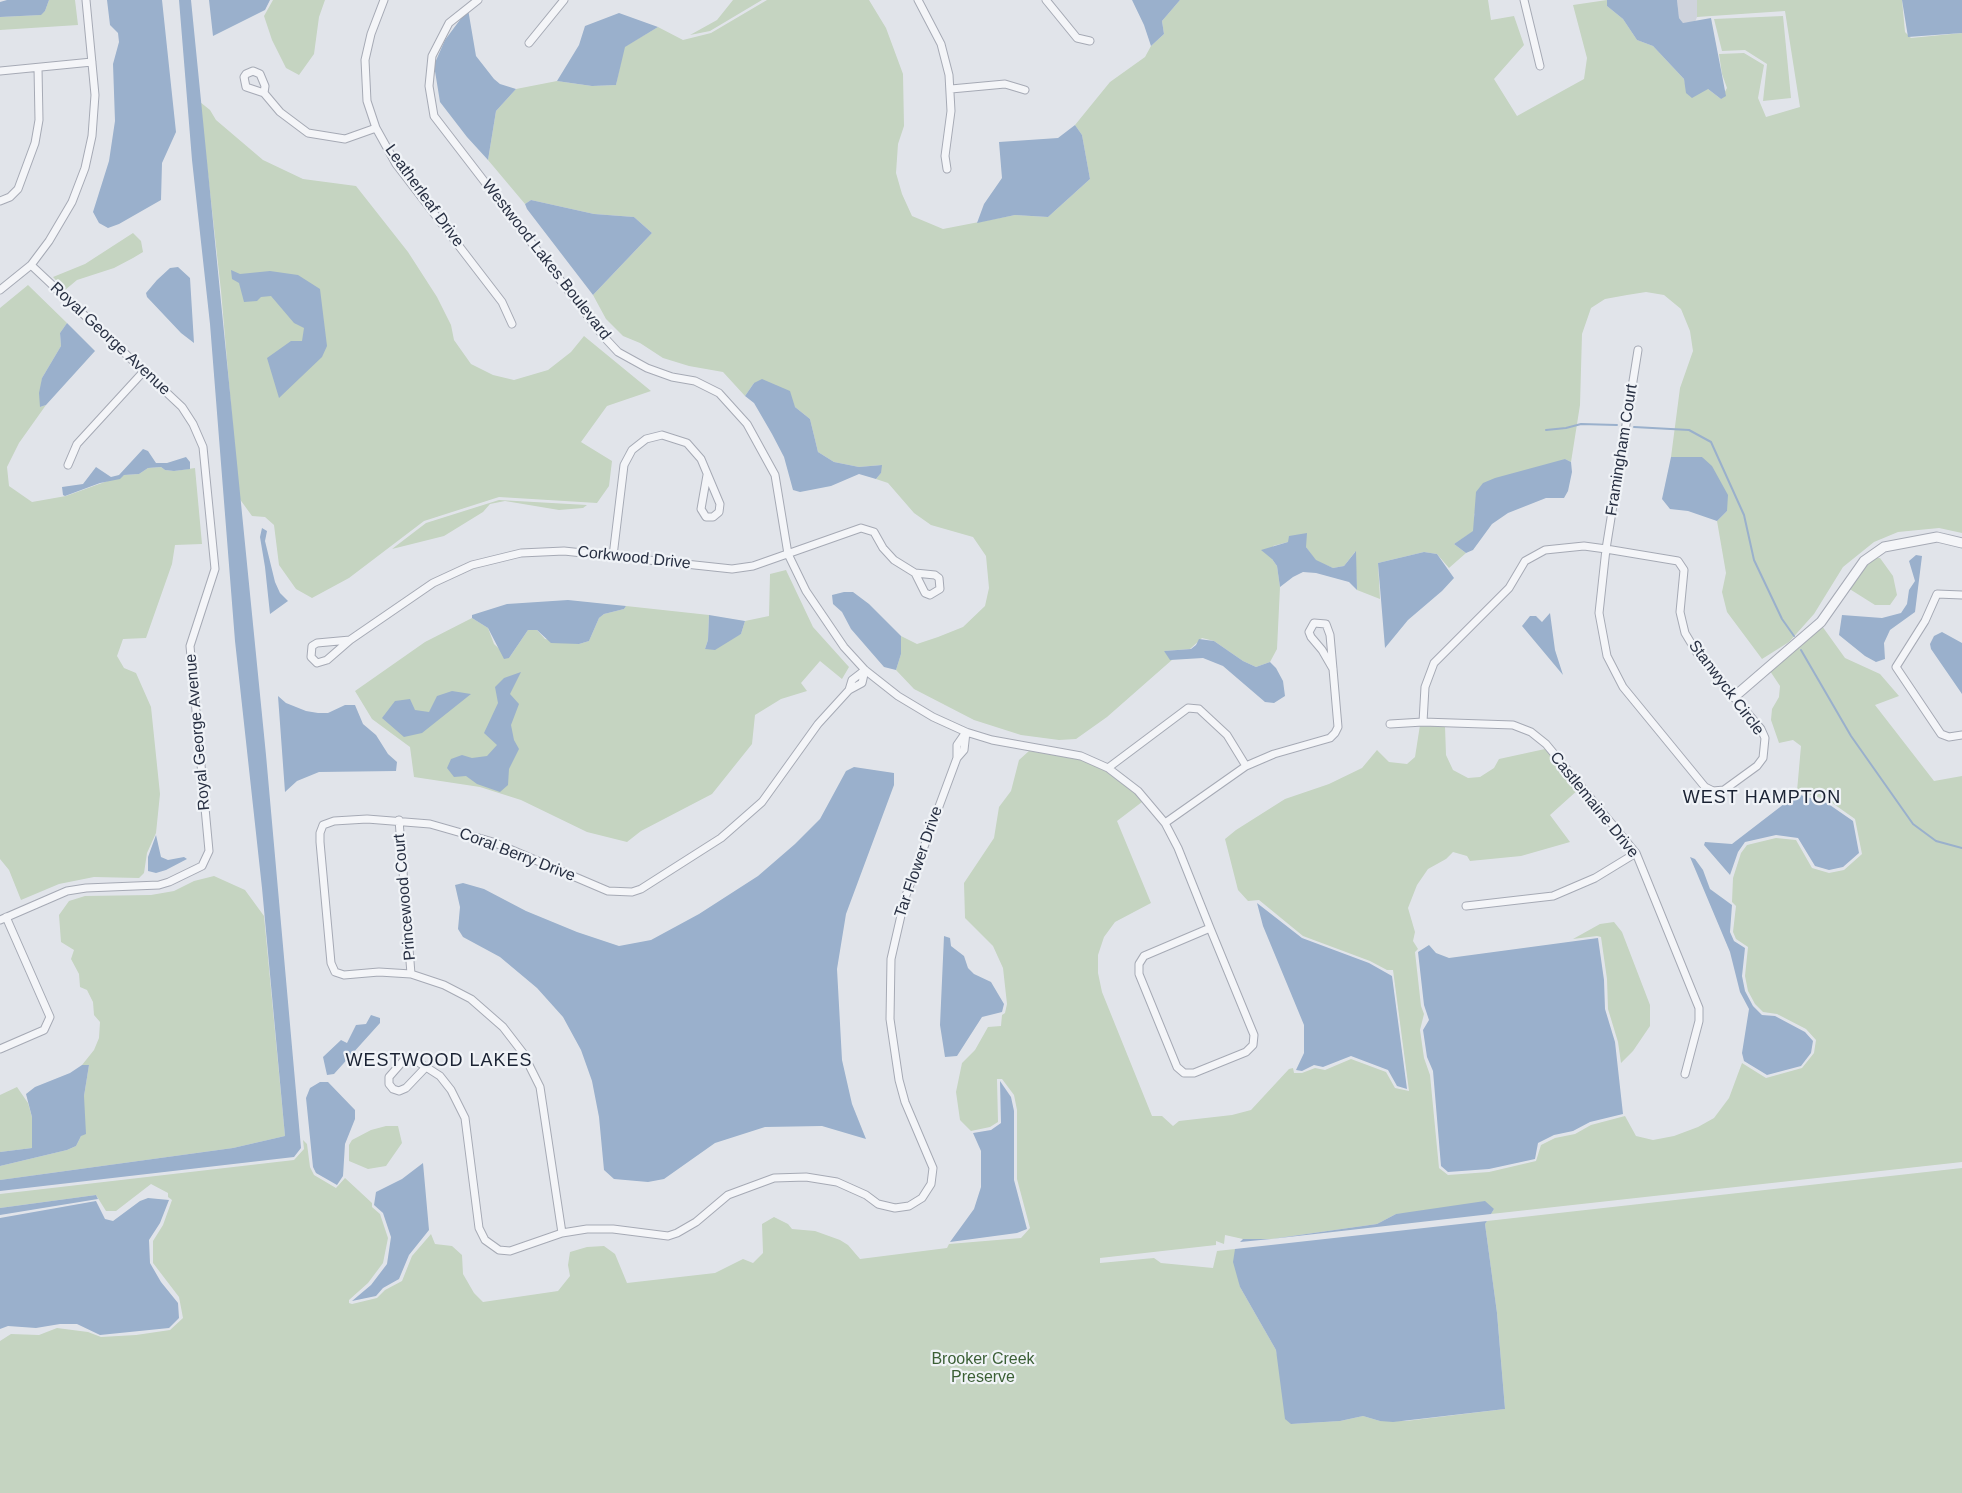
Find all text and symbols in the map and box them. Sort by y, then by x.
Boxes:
street label: Leatherleaf Drive [380,141,468,251]
street label: Westwood Lakes Boulevard [477,176,615,344]
street label: Royal George Avenue [46,278,174,400]
street label: Framingham Court [1602,383,1642,517]
street label: Corkwood Drive [576,543,692,573]
street label: Stanwyck Circle [1684,637,1768,739]
street label: Royal George Avenue [182,653,214,811]
street label: Castlemaine Drive [1545,748,1643,862]
district label: WEST HAMPTON [1681,787,1843,809]
street label: Tar Flower Drive [891,804,947,920]
street label: Coral Berry Drive [456,824,578,886]
street label: Princewood Court [390,833,420,961]
district label: WESTWOOD LAKES [344,1050,534,1072]
park label: Brooker Creek Preserve [931,1350,1035,1388]

